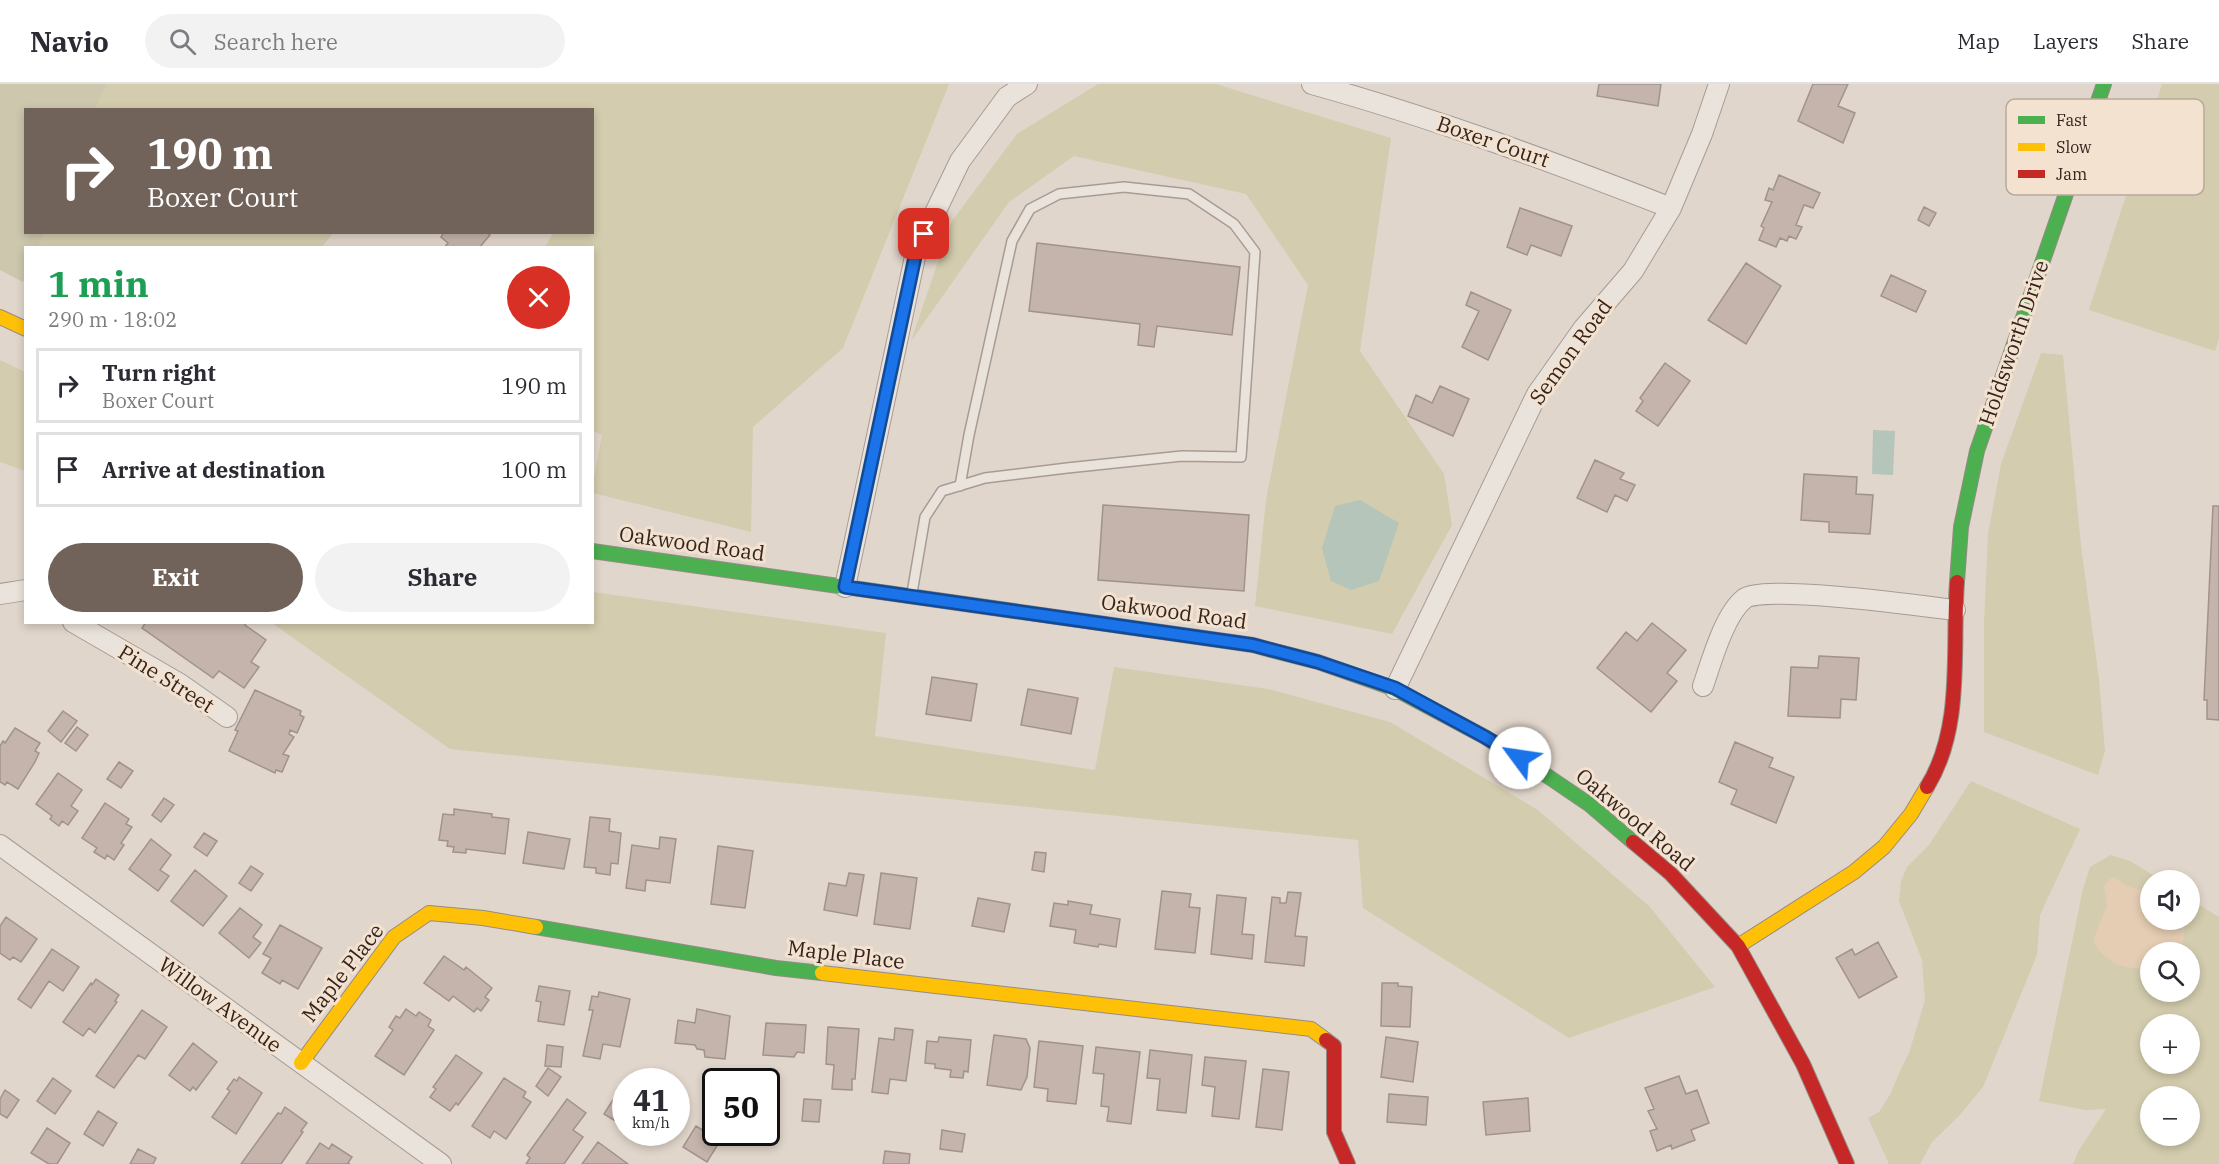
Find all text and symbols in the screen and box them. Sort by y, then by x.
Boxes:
search box [145,14,565,68]
text: Navio [30,23,109,60]
icon: search [166,25,199,58]
text: Search here [214,27,338,56]
text: Map [1957,27,2000,55]
text: Layers [2033,27,2099,55]
text: Share [2132,27,2189,55]
legend [2006,99,2204,195]
street label: Boxer Court [1433,109,1553,173]
text: Fast [2056,110,2088,130]
text: 190 m [147,126,273,181]
icon: right [48,132,126,210]
text: Slow [2056,137,2092,157]
text: Jam [2056,164,2087,184]
text: Boxer Court [147,179,298,214]
pin [898,208,949,259]
icon: arrive [907,217,940,250]
street label: Holdsworth Drive [1972,256,2055,429]
text: 1 min [48,260,149,307]
button: close [507,266,570,329]
street label: Semon Road [1522,293,1618,410]
text: 290 m · 18:02 [48,306,177,333]
text: Turn right [102,358,216,387]
icon: right [51,369,84,402]
text: 190 m [501,371,567,400]
text: Boxer Court [102,387,214,414]
icon: arrive [51,453,84,486]
text: Arrive at destination [102,455,325,484]
text: 100 m [501,455,567,484]
street label: Oakwood Road [618,519,767,567]
button: Exit [48,543,303,612]
button: Share [315,543,570,612]
street label: Oakwood Road [1100,587,1249,635]
street label: Pine Street [113,638,220,719]
position arrow [1488,726,1552,790]
street label: Oakwood Road [1570,761,1701,877]
map controls [2140,870,2200,1146]
button: sound [2140,870,2200,930]
street label: Maple Place [295,917,390,1027]
street label: Maple Place [786,933,906,975]
button: search [2140,942,2200,1002]
street label: Willow Avenue [153,950,288,1058]
button: + [2140,1014,2200,1074]
speed limit sign: 50 [702,1068,780,1146]
text: 41 [633,1080,669,1119]
button: − [2140,1086,2200,1146]
text: km/h [632,1113,670,1132]

